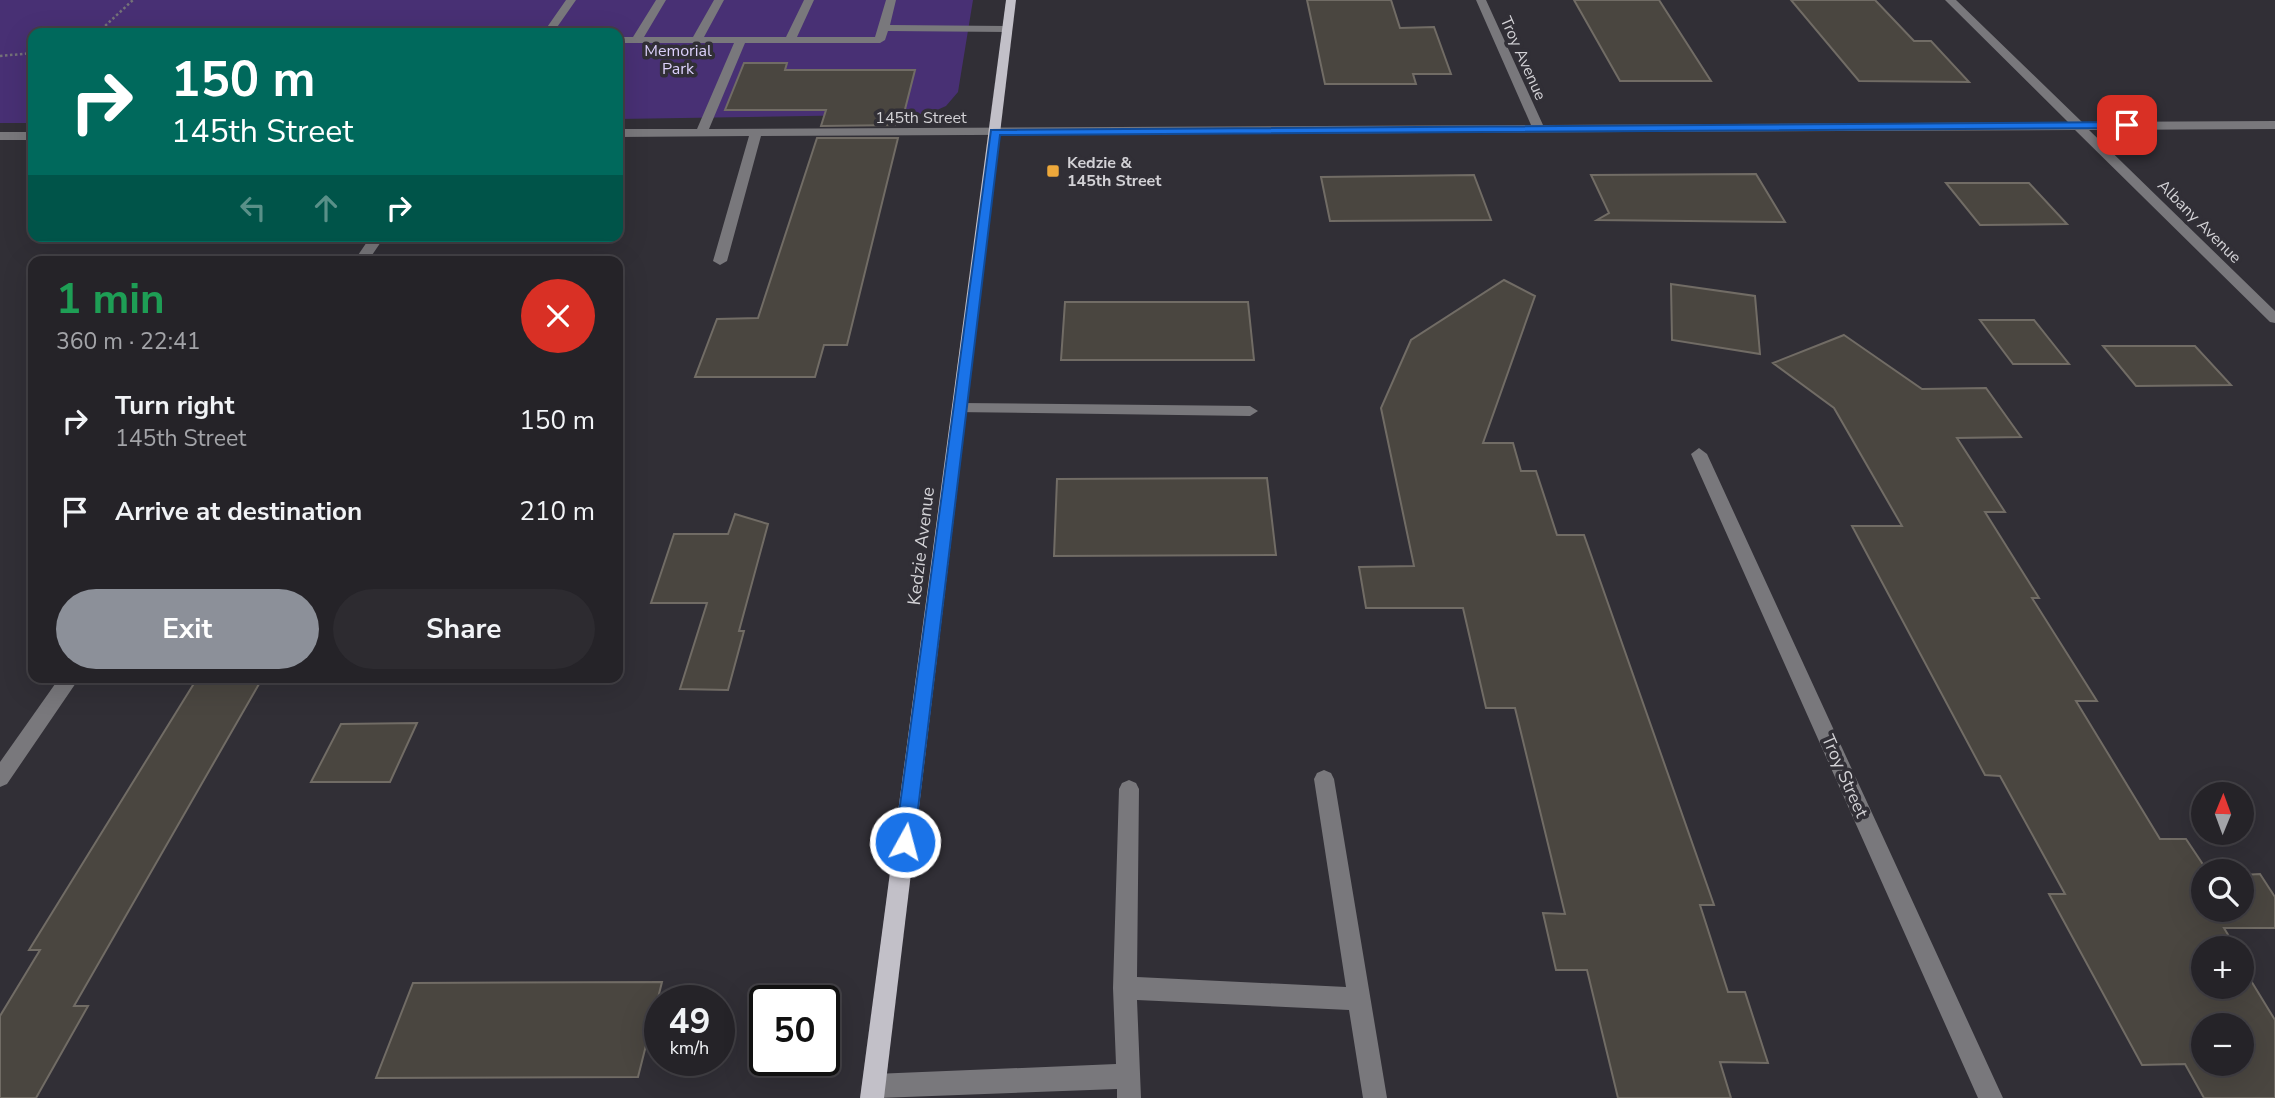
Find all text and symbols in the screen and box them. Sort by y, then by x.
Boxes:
street label: Troy Avenue [1495,13,1551,104]
park label: Memorial Park [644,40,712,80]
text: 150 m [171,46,315,113]
icon: right [56,56,147,147]
pin [2097,95,2157,155]
icon: arrive [2108,106,2146,144]
street label: 145th Street [875,107,967,129]
text: 145th Street [171,110,354,153]
place label: Kedzie & 145th Street [1067,152,1162,192]
marker: Kedzie & 145th Street [1045,163,1061,179]
street label: Albany Avenue [2153,175,2246,268]
icon: left [234,189,272,227]
icon: ahead [307,189,345,227]
icon: right [380,189,418,227]
text: 1 min [56,271,165,328]
button: close [521,279,595,353]
text: 360 m · 22:41 [56,326,201,357]
text: Turn right [115,388,234,423]
icon: right [56,402,94,440]
text: 150 m [519,403,595,438]
text: 145th Street [115,423,246,454]
street label: Kedzie Avenue [902,485,940,607]
icon: arrive [56,493,94,531]
text: Arrive at destination [115,494,362,529]
text: 210 m [519,494,595,529]
button: Exit [56,589,319,669]
button: Share [333,589,595,669]
street label: Troy Street [1816,731,1874,822]
north arrow [2191,782,2254,845]
map controls [2191,782,2254,1076]
position arrow [868,805,942,879]
button: search [2191,859,2254,922]
button: + [2191,936,2254,999]
speed limit sign: 50 [749,985,840,1076]
text: 49 [668,998,711,1045]
button: − [2191,1013,2254,1076]
text: km/h [670,1036,709,1060]

